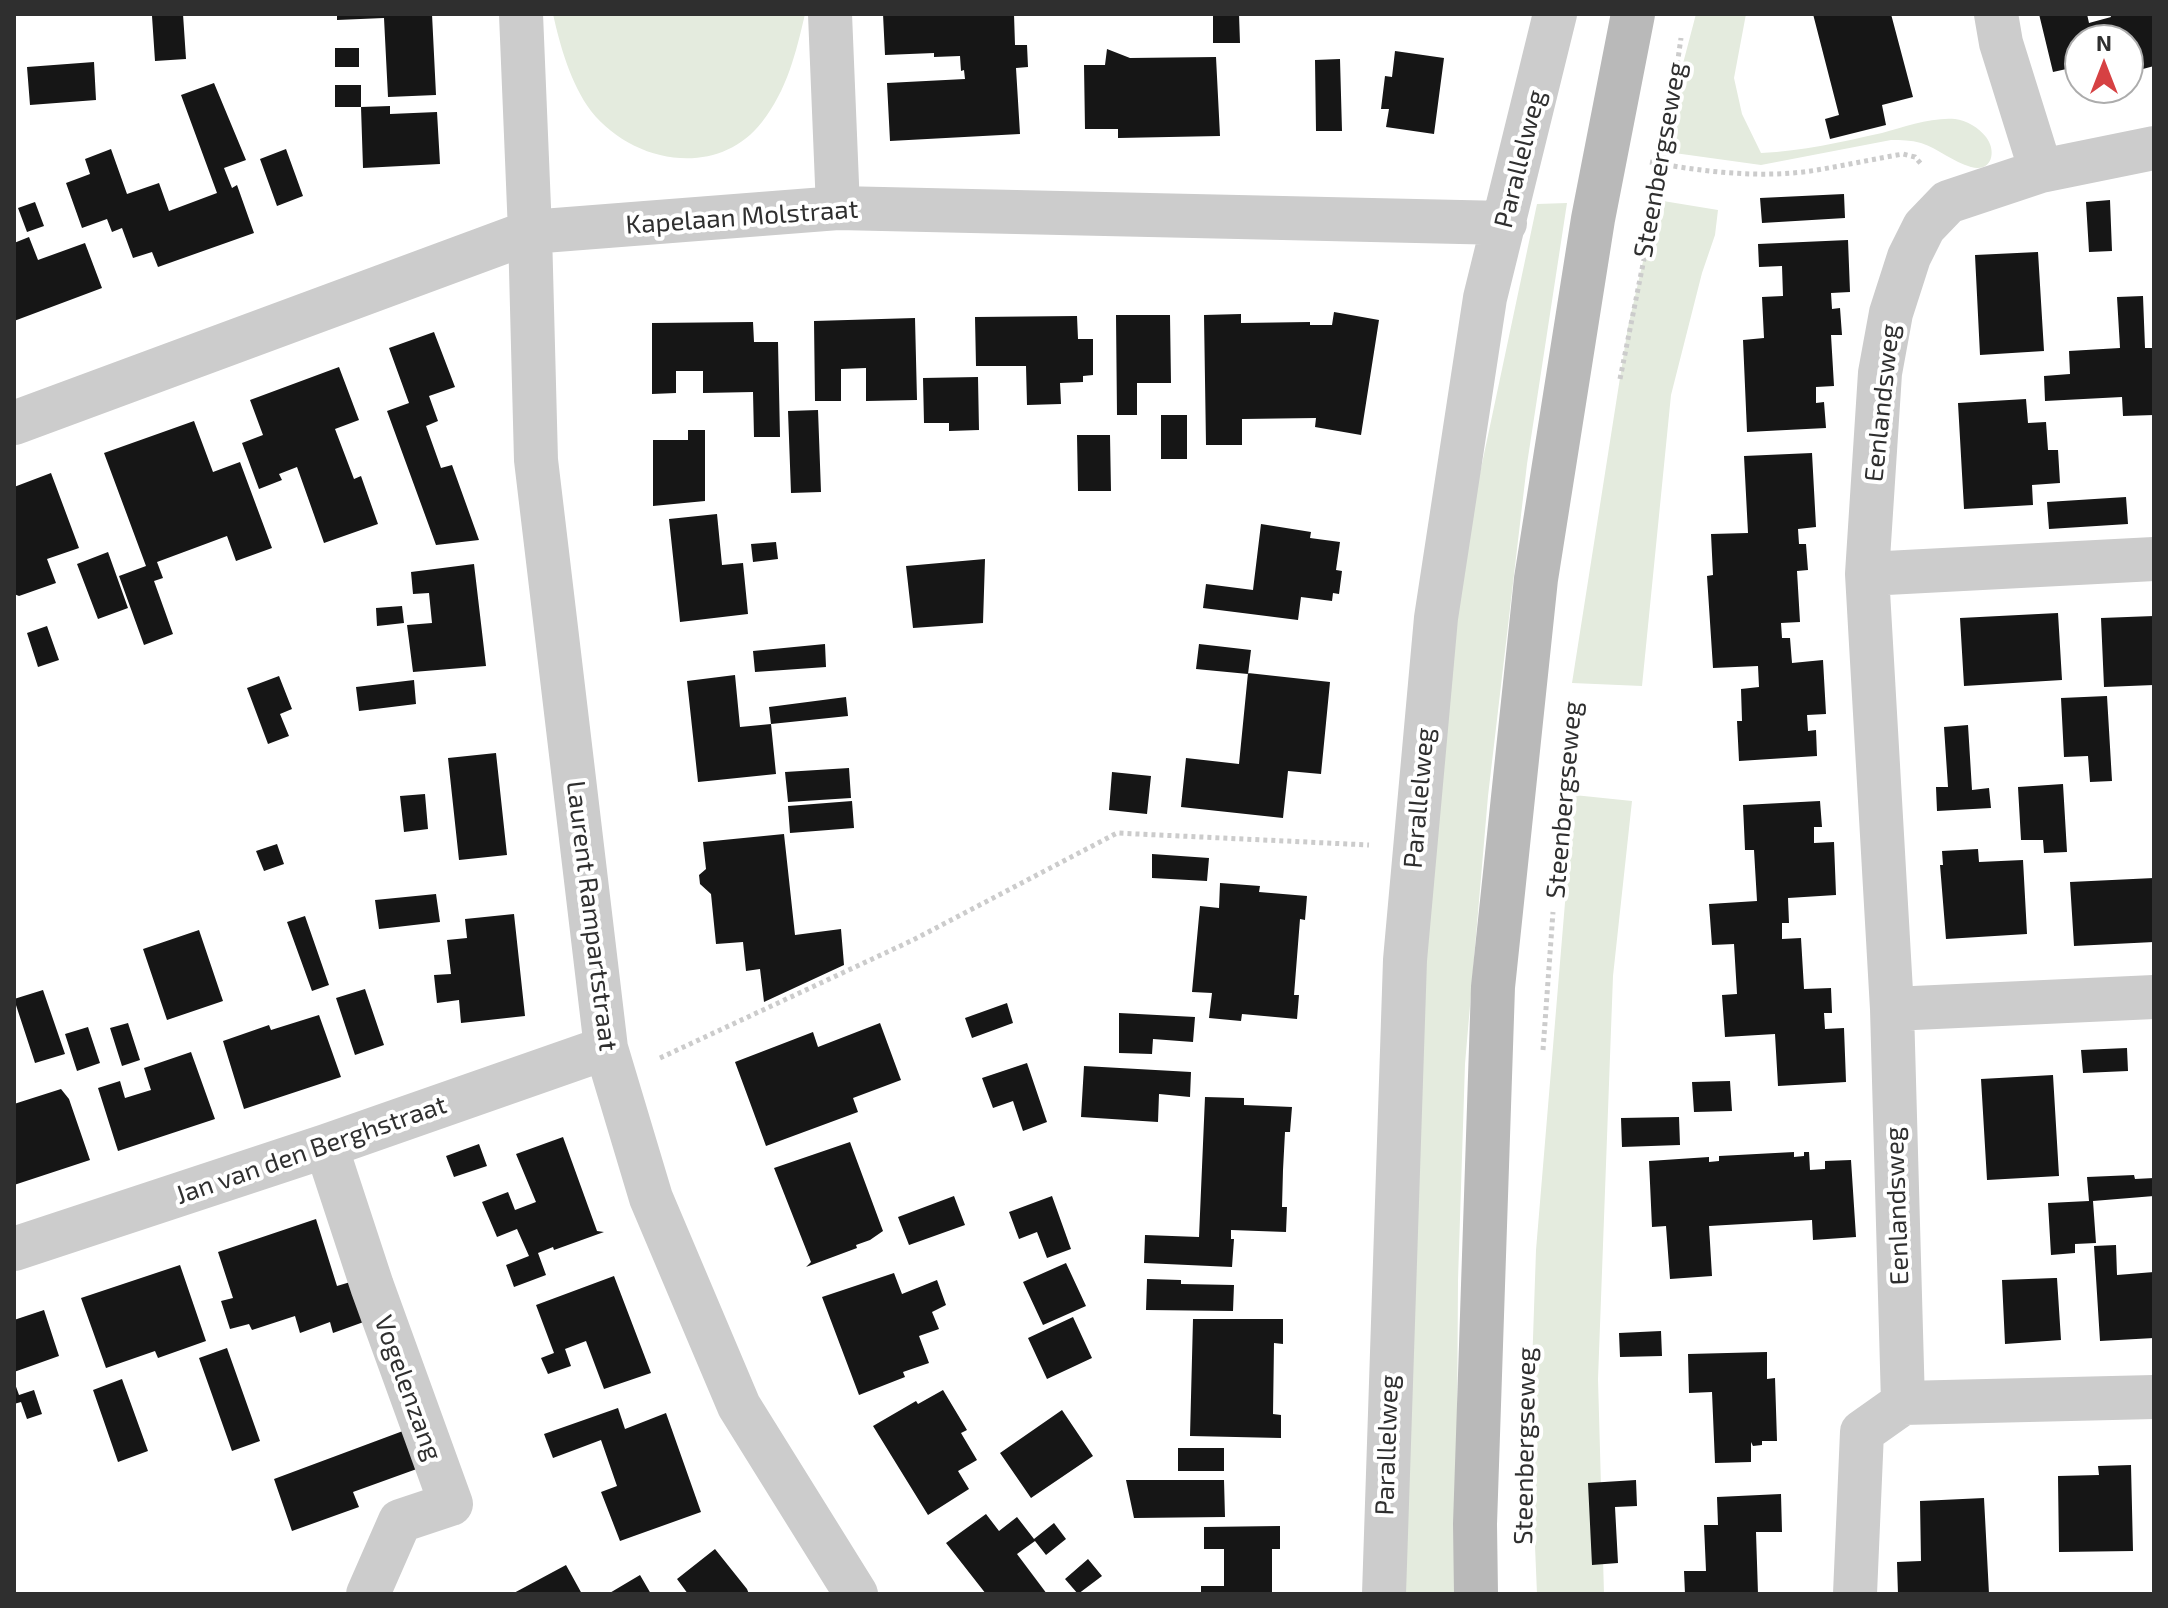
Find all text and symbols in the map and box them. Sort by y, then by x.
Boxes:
north arrow [2064,24,2144,104]
text: N [2096,29,2112,55]
street label: Steenbergseweg [1627,60,1693,260]
street label: Parallelweg [1488,87,1552,231]
street label: Kapelaan Molstraat [625,193,859,241]
street label: Eenlandsweg [1858,322,1906,484]
street label: Steenbergseweg [1540,700,1588,900]
street label: Parallelweg [1397,727,1441,869]
street label: Laurent Rampartstraat [560,779,624,1053]
street label: Jan van den Berghstraat [171,1089,451,1211]
street label: Eenlandsweg [1879,1126,1915,1286]
street label: Vogelenzang [367,1311,449,1465]
street label: Steenbergseweg [1508,1347,1542,1545]
street label: Parallelweg [1369,1374,1405,1516]

